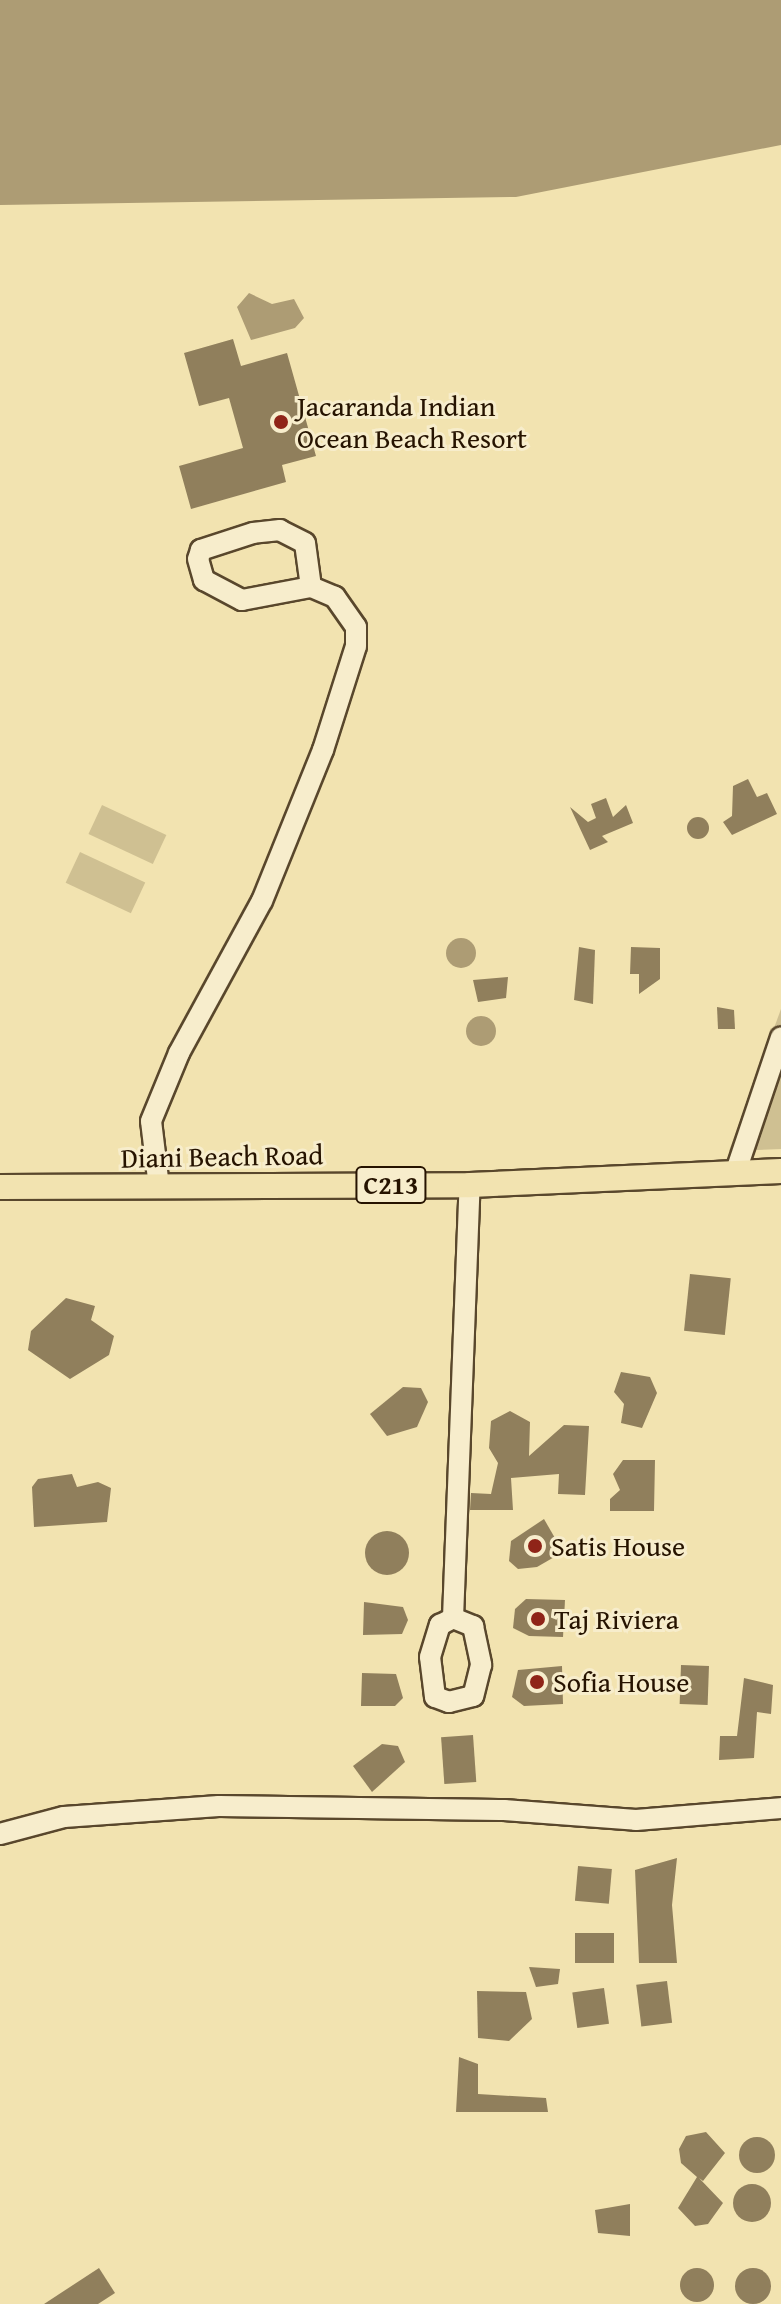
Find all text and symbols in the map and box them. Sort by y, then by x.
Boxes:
place label: Jacaranda Indian Ocean Beach Resort [297,389,527,455]
marker: Jacaranda Indian Ocean Beach Resort [272,413,290,431]
street label: Diani Beach Road [120,1137,324,1175]
road number: C213 [355,1163,427,1207]
place label: Satis House [551,1529,685,1563]
marker: Satis House [526,1537,544,1555]
place label: Taj Riviera [554,1602,679,1636]
marker: Taj Riviera [529,1610,547,1628]
place label: Sofia House [553,1665,689,1699]
marker: Sofia House [528,1673,546,1691]

